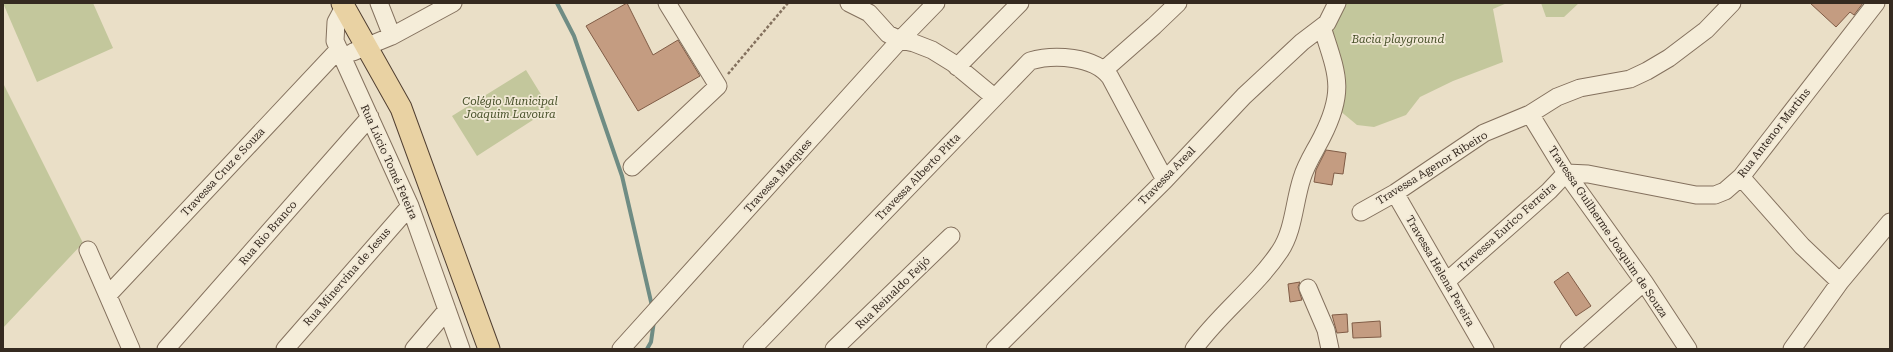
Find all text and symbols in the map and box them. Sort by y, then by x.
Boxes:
park label: Bacia playground [1351,33,1444,46]
street label: Rua Antenor Martins [1735,86,1813,180]
park label: Colégio Municipal Joaquim Lavoura [462,95,558,121]
street label: Rua Lúcio Tomé Feteira [358,103,420,221]
street label: Travessa Cruz e Souza [179,125,267,219]
street label: Travessa Agenor Ribeiro [1374,128,1490,208]
street label: Travessa Alberto Pitta [873,131,963,223]
street label: Travessa Marques [742,137,814,215]
street label: Travessa Areal [1136,144,1199,208]
street label: Travessa Guilherme Joaquim de Souza [1546,144,1670,320]
street label: Travessa Eurico Ferreira [1455,180,1559,274]
street label: Rua Rio Branco [236,198,300,268]
street label: Travessa Helena Pereira [1403,213,1477,329]
street label: Rua Minervina de Jesus [301,225,393,329]
street label: Rua Reinaldo Feijó [853,254,933,332]

